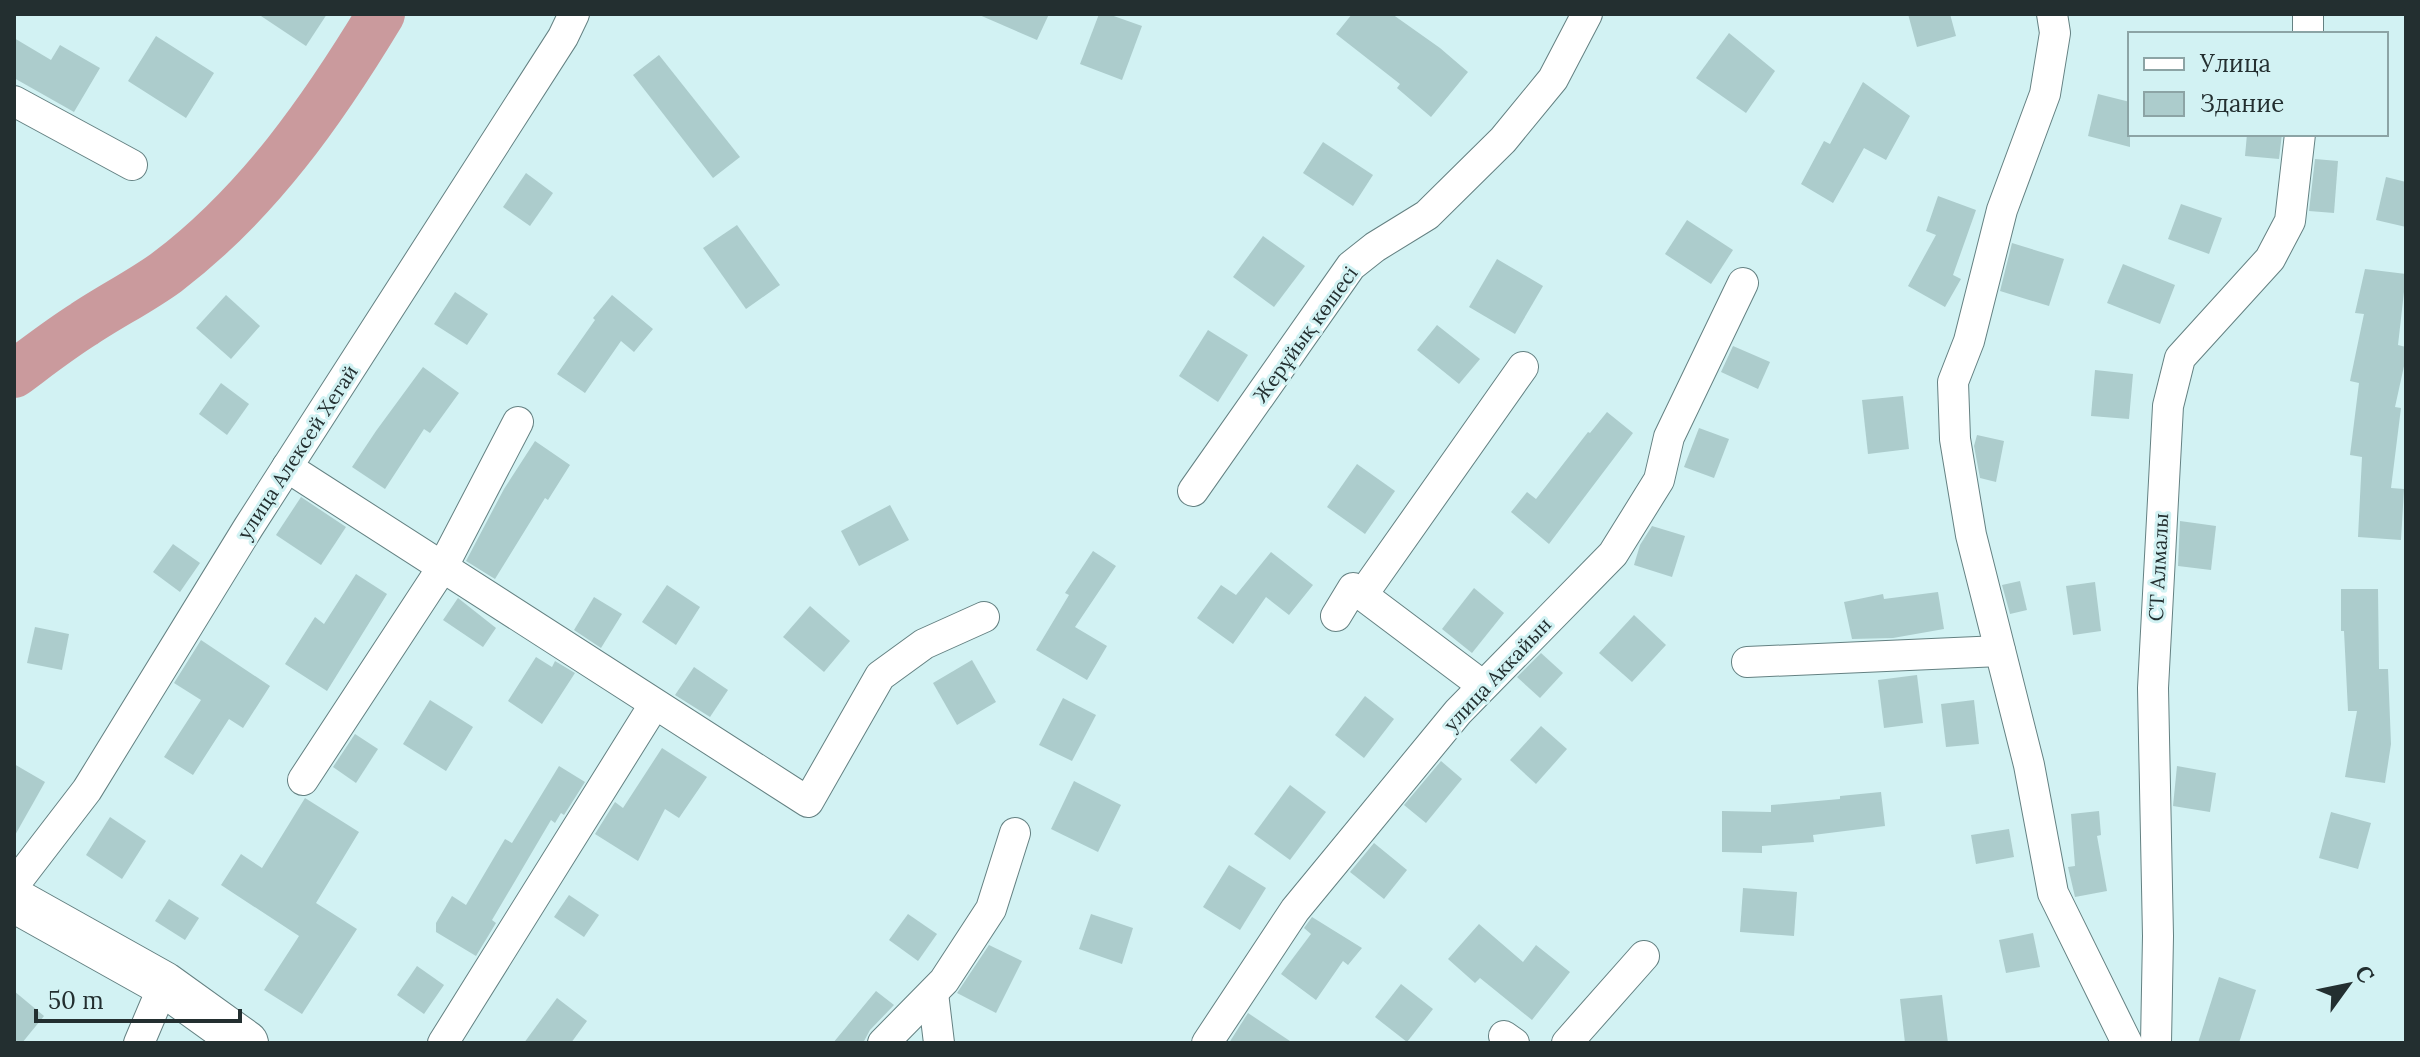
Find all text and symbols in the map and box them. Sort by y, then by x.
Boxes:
legend [2128,32,2388,136]
text: Улица [2199,48,2271,79]
text: Здание [2200,88,2284,119]
street label: Жерұйық көшесі [1247,261,1363,407]
street label: улица Алексей Хегай [231,360,363,544]
street label: СТ Алмалы [2143,512,2173,622]
street label: улица Аккайын [1438,612,1556,736]
north arrow [2308,945,2388,1025]
text: С [2349,960,2381,988]
scale bar [36,973,240,1023]
text: 50 m [48,985,104,1016]

